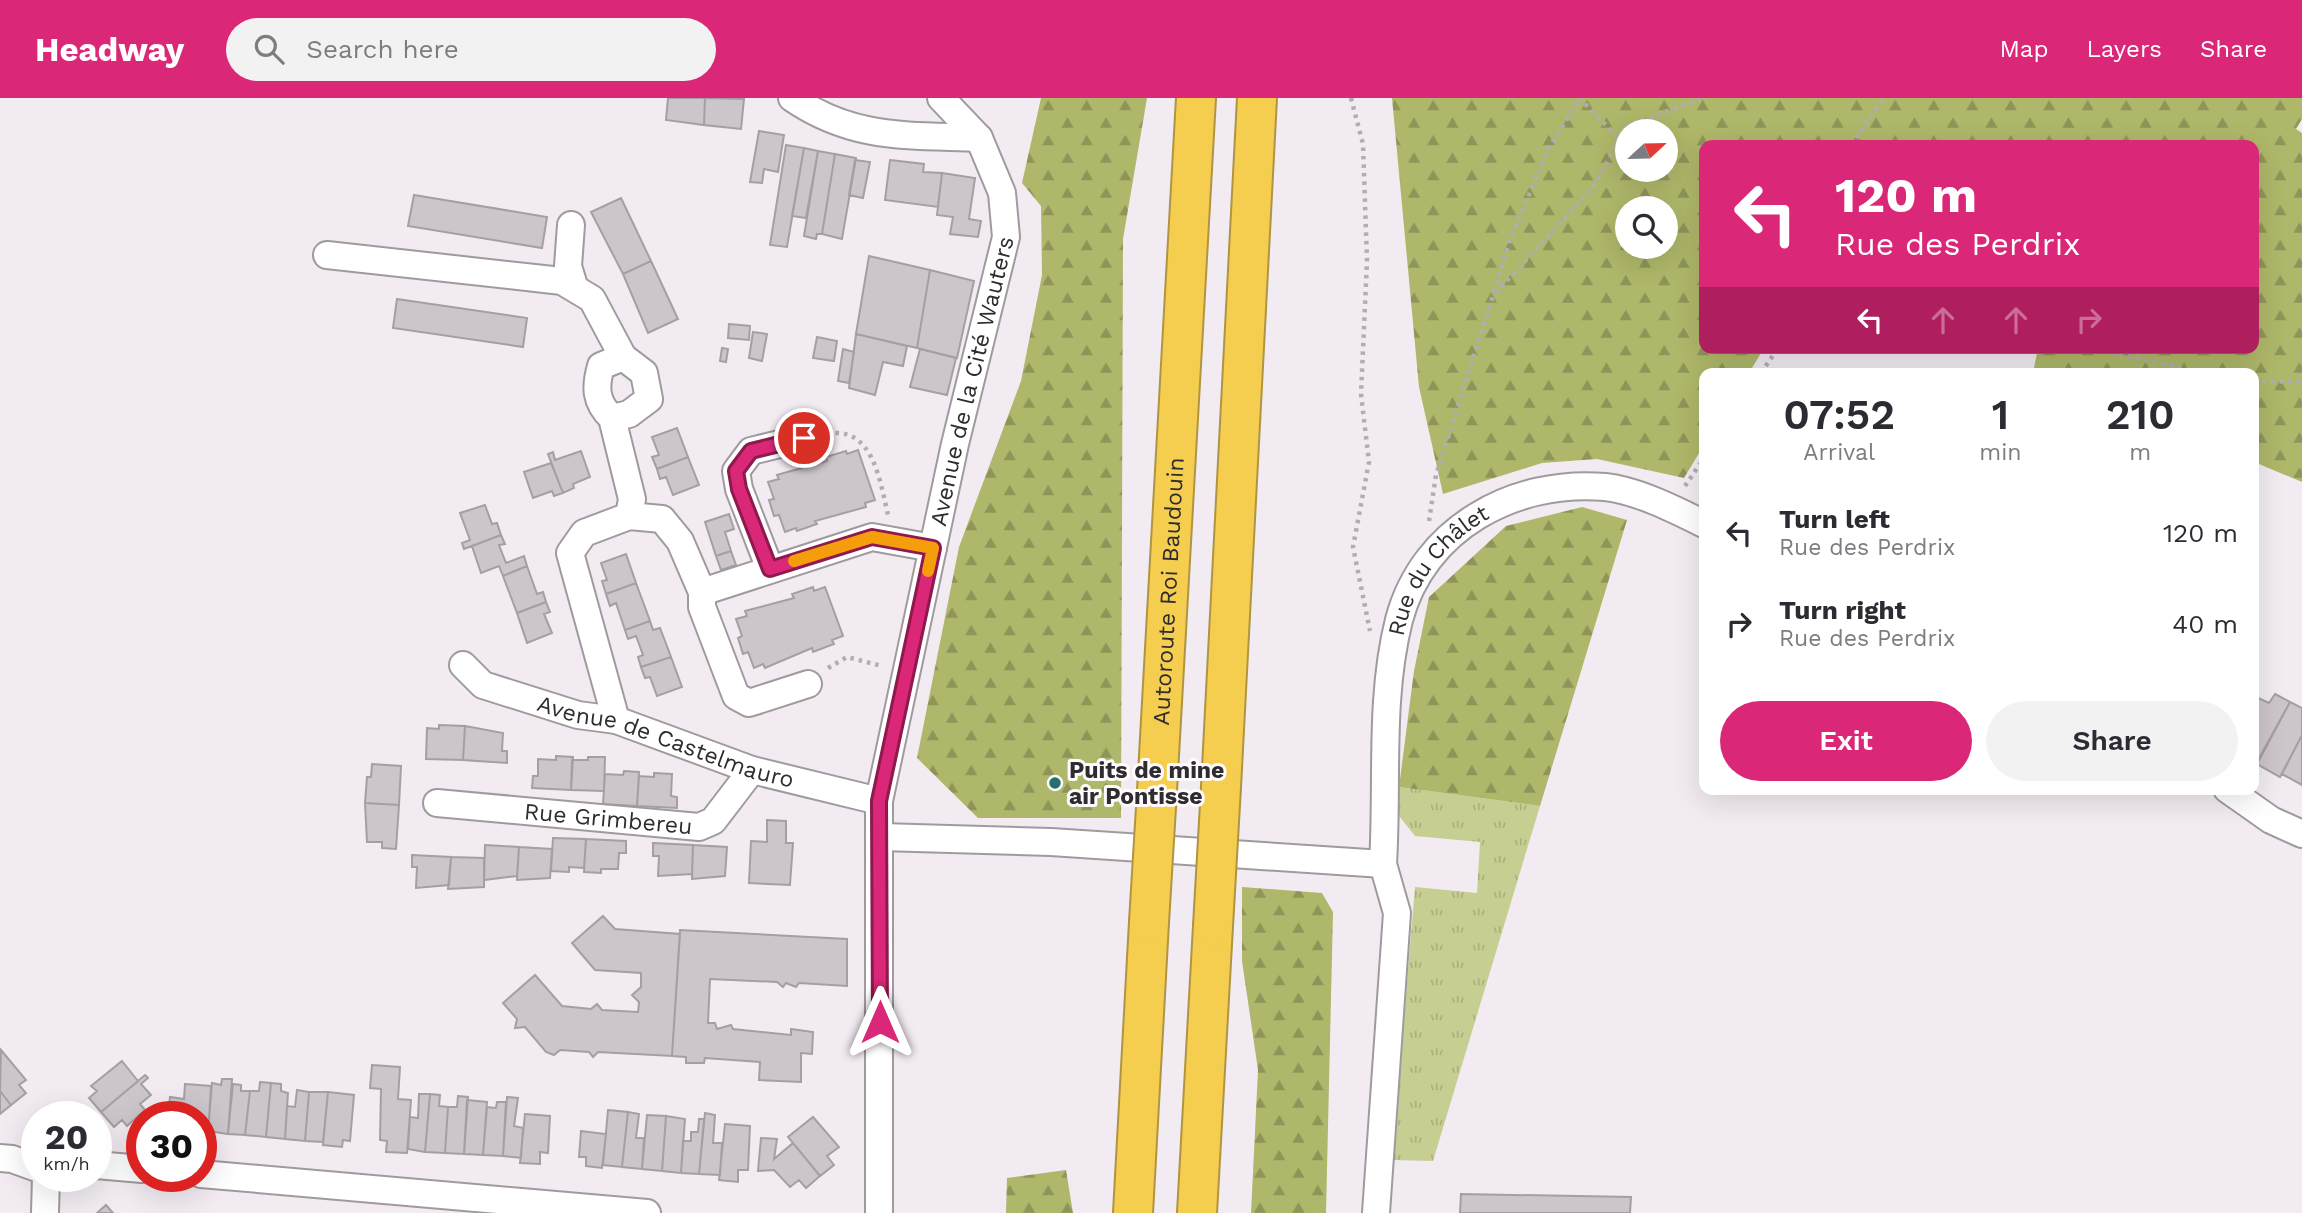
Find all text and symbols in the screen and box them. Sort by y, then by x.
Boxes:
search box [226,18,716,81]
text: Headway [35,30,184,69]
icon: search [250,30,288,68]
text: Search here [306,34,459,64]
text: Map [2000,35,2048,63]
text: Layers [2086,35,2162,63]
text: Share [2200,35,2267,63]
north arrow [1615,119,1678,182]
map controls [1615,119,1678,259]
text: 120 m [1835,166,1977,224]
icon: left [1720,168,1811,259]
button: search [1615,196,1678,259]
text: Rue des Perdrix [1835,225,2080,263]
street label: Avenue de la Cité Wauters [925,234,1020,528]
icon: left [1851,301,1889,339]
icon: ahead [1924,301,1962,339]
icon: ahead [1997,301,2035,339]
icon: right [2070,301,2108,339]
text: 07:52 [1783,390,1895,439]
text: 1 [1992,390,2009,439]
text: 210 [2106,390,2175,439]
pin [774,408,834,468]
icon: arrive [785,419,823,457]
text: Arrival [1803,439,1875,466]
text: min [1979,439,2022,466]
text: m [2129,439,2151,466]
street label: Autoroute Roi Baudouin [1148,457,1190,726]
street label: Rue du Châlet [1383,499,1494,638]
text: Turn left [1779,504,1890,534]
icon: left [1720,514,1758,552]
text: 120 m [2163,518,2238,548]
text: Rue des Perdrix [1779,534,1955,561]
text: Turn right [1779,595,1906,625]
icon: right [1720,605,1758,643]
text: 40 m [2172,609,2238,639]
text: Rue des Perdrix [1779,625,1955,652]
street label: Avenue de Castelmauro [534,690,797,794]
button: Exit [1720,701,1972,781]
button: Share [1986,701,2238,781]
place label: Puits de mine air Pontisse [1069,757,1224,810]
marker: Puits de mine air Pontisse [1047,775,1063,791]
street label: Rue Grimbereu [523,798,693,840]
position arrow [843,985,917,1059]
speed limit sign: 30 [126,1101,217,1192]
text: 20 [45,1116,88,1158]
text: km/h [43,1153,90,1174]

